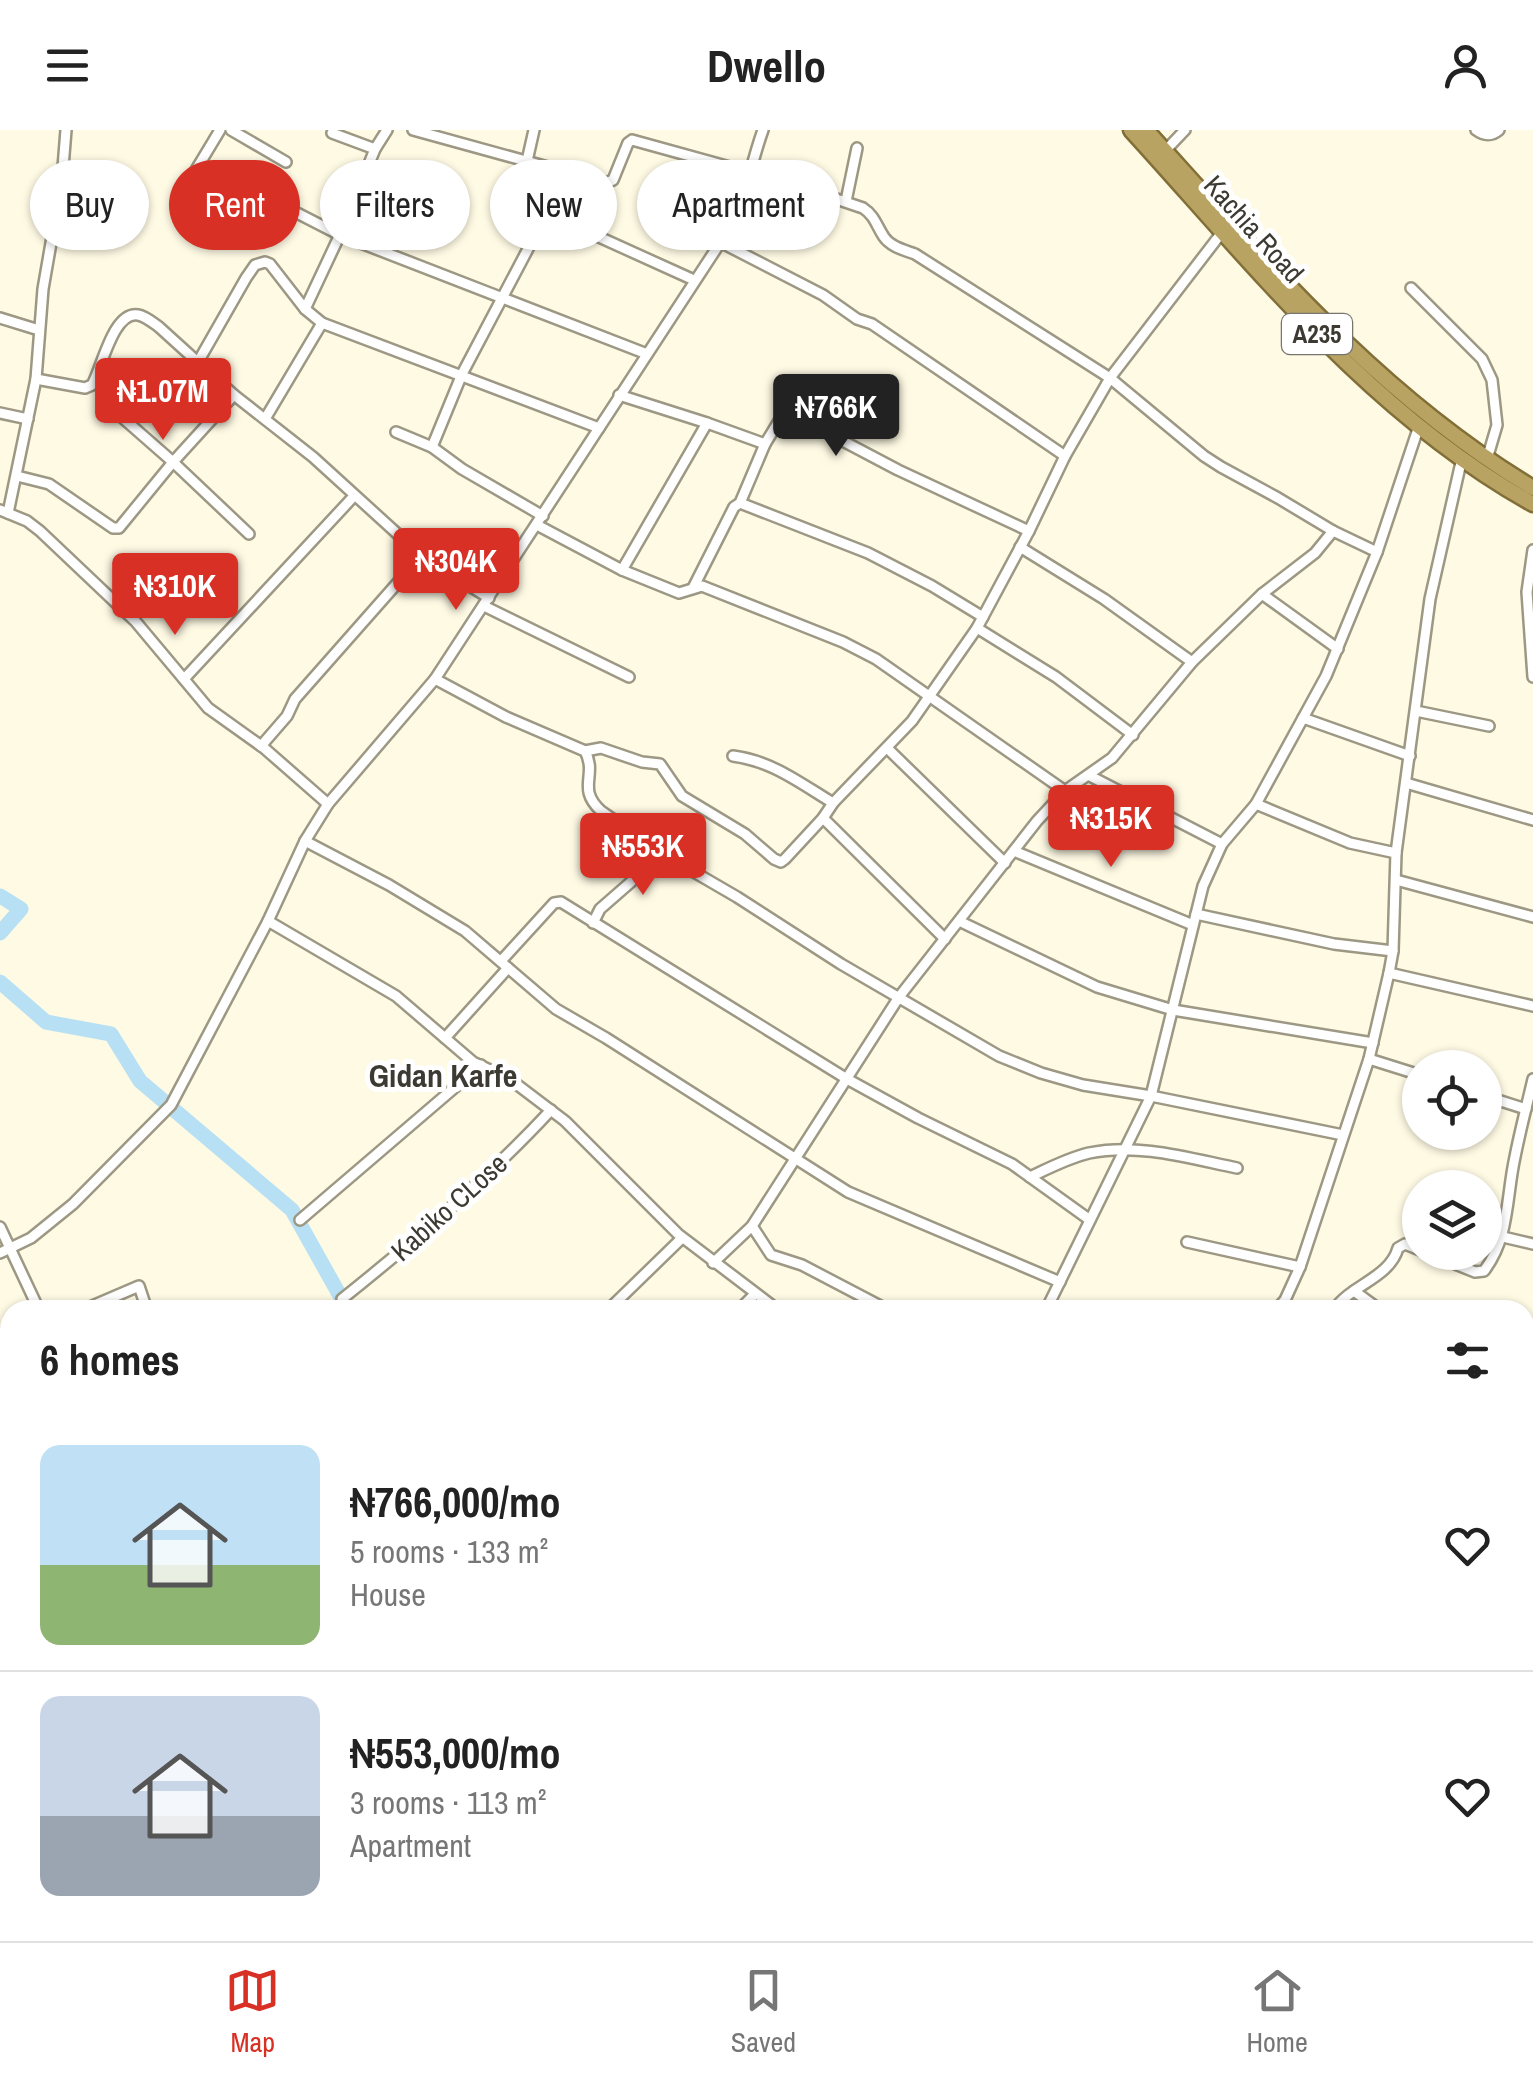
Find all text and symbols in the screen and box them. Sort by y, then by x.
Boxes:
text: Dwello [707,35,826,96]
icon: menu [40,38,95,93]
icon: person [1438,38,1493,93]
chip: Buy [30,160,149,250]
chip: Rent [169,160,300,250]
chip: Filters [320,160,470,250]
chip: New [490,160,617,250]
chip: Apartment [637,160,840,250]
street label: Kachia Road [1195,167,1313,291]
road number: A235 [1282,314,1352,354]
pin: ₦1.07M [82,358,244,443]
text: ₦1.07M [117,369,209,412]
pin: ₦766K [766,374,906,459]
text: ₦766K [795,385,877,428]
pin: ₦304K [386,528,526,613]
text: ₦304K [415,539,497,582]
pin: ₦310K [105,553,245,638]
text: ₦310K [134,564,216,607]
pin: ₦315K [1041,785,1181,870]
text: ₦315K [1070,796,1152,839]
pin: ₦553K [573,813,713,898]
text: ₦553K [602,824,684,867]
map controls [1402,1050,1502,1270]
button: locate [1402,1050,1502,1150]
district label: Gidan Karfe [369,1054,517,1097]
street label: Kabiko CLose [383,1145,515,1269]
button: layers [1402,1170,1502,1270]
text: 6 homes [40,1332,180,1388]
icon: filters [1440,1333,1495,1388]
text: ₦766,000/mo [350,1474,561,1530]
icon: home [120,1485,240,1605]
icon: heart [1440,1518,1495,1573]
text: 5 rooms · 133 m² [350,1530,548,1573]
text: House [350,1573,426,1616]
text: ₦553,000/mo [350,1725,561,1781]
icon: home [120,1736,240,1856]
icon: heart [1440,1769,1495,1824]
text: 3 rooms · 113 m² [350,1781,546,1824]
text: Apartment [350,1824,471,1867]
tab: Map [225,1963,280,2061]
tab: Saved [731,1963,796,2061]
tab: Home [1246,1963,1308,2061]

